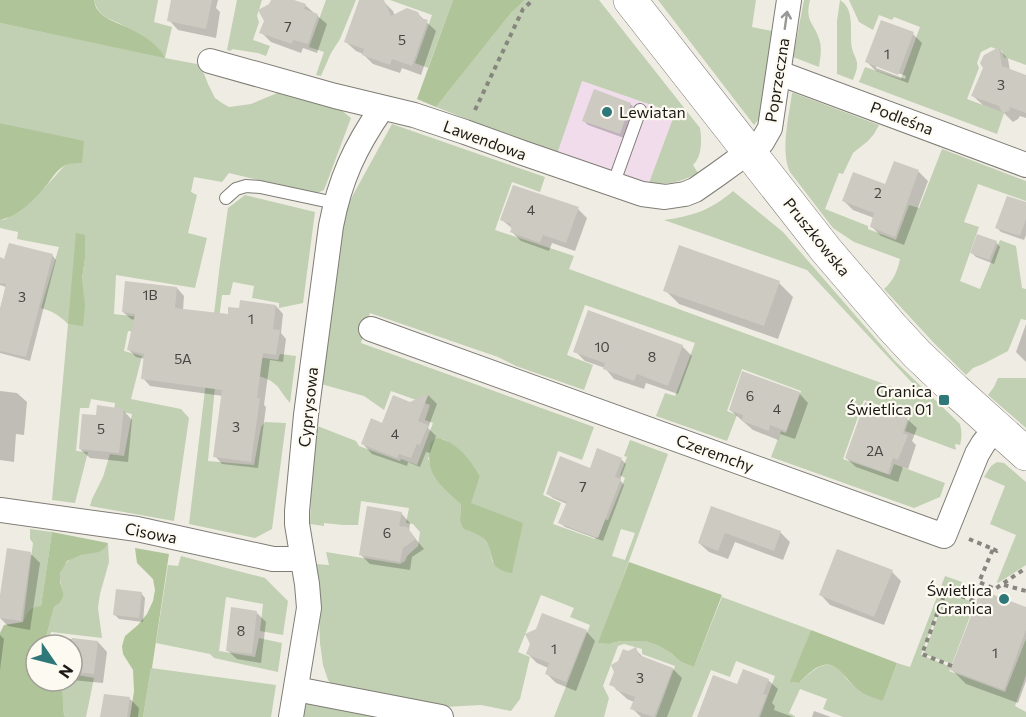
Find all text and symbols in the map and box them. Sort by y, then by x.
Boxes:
one-way arrow [781,10,792,30]
house number: 7 [284,18,292,35]
house number: 5 [398,31,406,48]
street label: Poprzeczna [760,36,793,123]
house number: 1 [884,45,890,62]
house number: 3 [997,76,1005,93]
street label: Podleśna [868,97,936,138]
place label: Lewiatan [619,102,686,121]
marker: Lewiatan [600,105,614,119]
street label: Lawendowa [441,116,529,163]
house number: 2 [874,184,882,201]
street label: Pruszkowska [780,194,855,280]
house number: 4 [527,201,536,218]
house number: 1B [142,286,158,303]
house number: 3 [18,288,26,305]
house number: 1 [248,310,254,327]
house number: 10 [594,338,610,355]
house number: 8 [648,348,656,365]
house number: 5A [174,350,192,367]
street label: Cyprysowa [294,366,321,448]
place label: Granica Świetlica 01 [846,381,932,418]
house number: 6 [746,387,754,404]
marker: Granica Świetlica 01 [937,393,951,407]
house number: 4 [773,400,782,417]
house number: 3 [232,418,240,435]
house number: 5 [97,420,105,437]
house number: 4 [391,425,400,442]
street label: Czeremchy [674,430,756,475]
house number: 2A [866,442,884,459]
house number: 7 [579,478,587,495]
street label: Cisowa [123,518,179,547]
house number: 6 [383,524,391,541]
place label: Świetlica Granica [927,580,992,617]
marker: Świetlica Granica [997,592,1011,606]
house number: 8 [237,622,245,639]
north arrow [24,633,84,693]
house number: 1 [551,640,557,657]
house number: 1 [992,644,998,661]
text: N [55,662,78,682]
house number: 3 [636,669,644,686]

